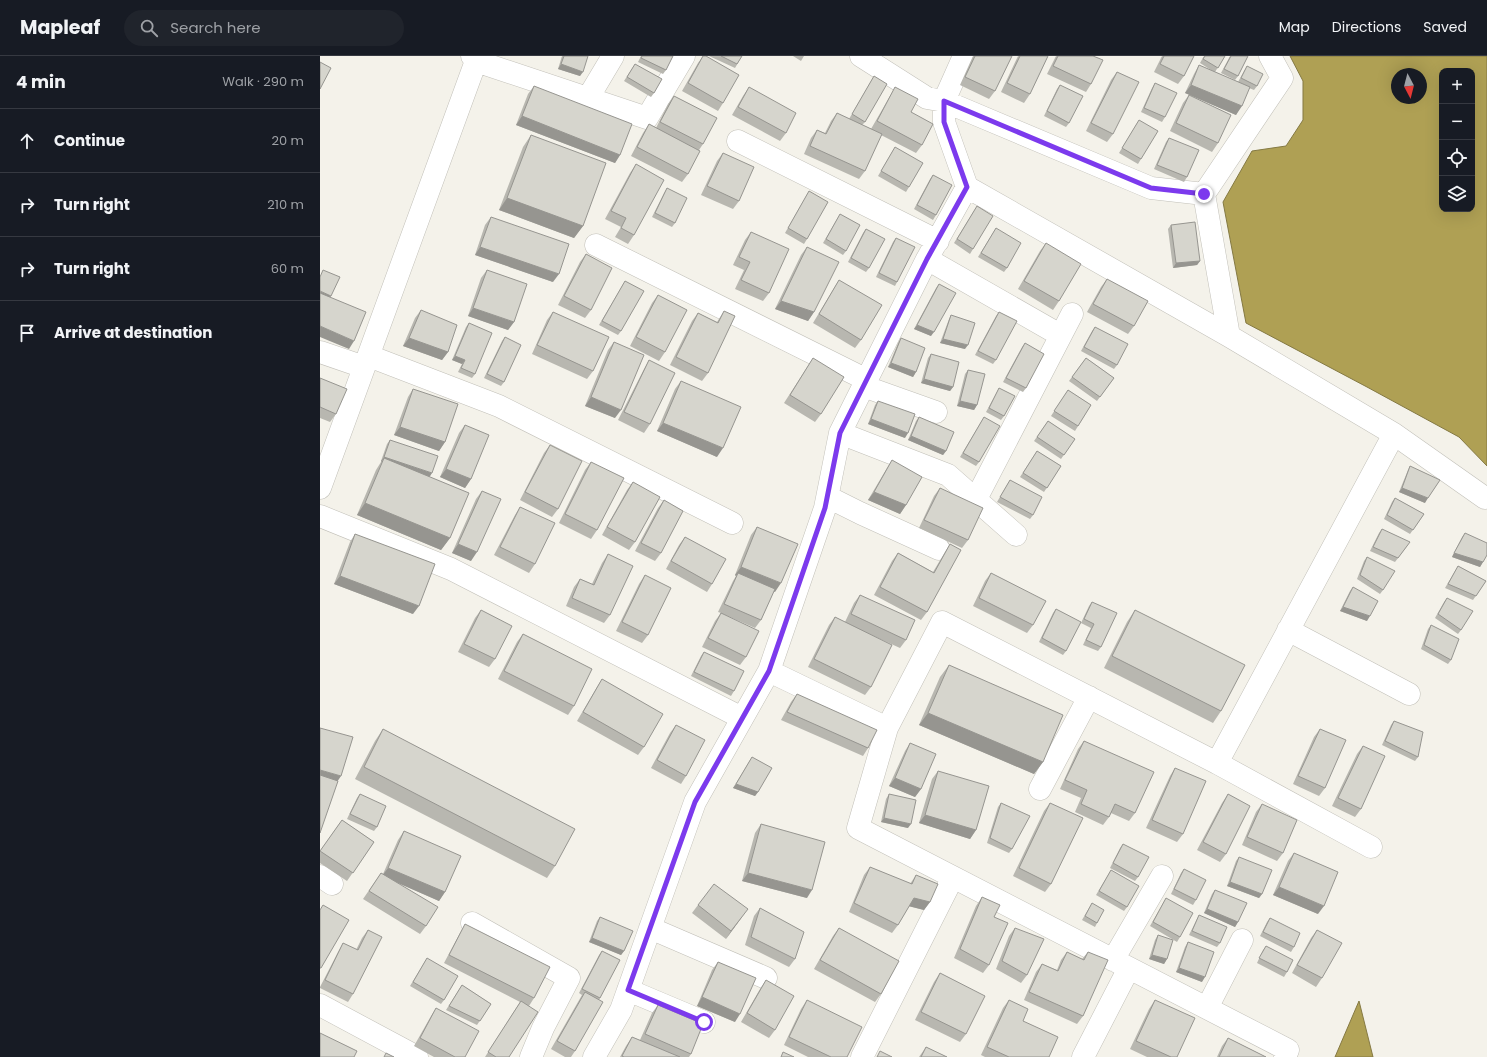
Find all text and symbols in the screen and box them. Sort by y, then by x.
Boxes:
search box [124,10,404,46]
text: Mapleaf [20,14,100,41]
icon: search [138,17,160,39]
text: Search here [170,17,261,38]
text: Map [1279,17,1310,37]
text: Directions [1332,17,1401,37]
text: Saved [1423,17,1467,37]
north arrow [1391,68,1427,104]
map controls [1439,68,1475,212]
button: + [1439,68,1475,104]
text: 4 min [16,70,66,94]
text: Walk · 290 m [222,72,304,91]
button: − [1439,104,1475,140]
icon: ahead [16,130,38,152]
text: Continue [54,130,125,151]
text: 20 m [271,131,304,150]
button: locate [1439,140,1475,176]
button: layers [1439,176,1475,212]
route end [1195,185,1213,203]
icon: right [16,194,38,216]
text: Turn right [54,194,130,215]
text: 210 m [267,195,304,214]
icon: right [16,258,38,280]
text: Turn right [54,258,130,279]
text: 60 m [271,259,304,278]
icon: arrive [16,322,38,344]
text: Arrive at destination [54,322,212,343]
route start [695,1013,713,1031]

